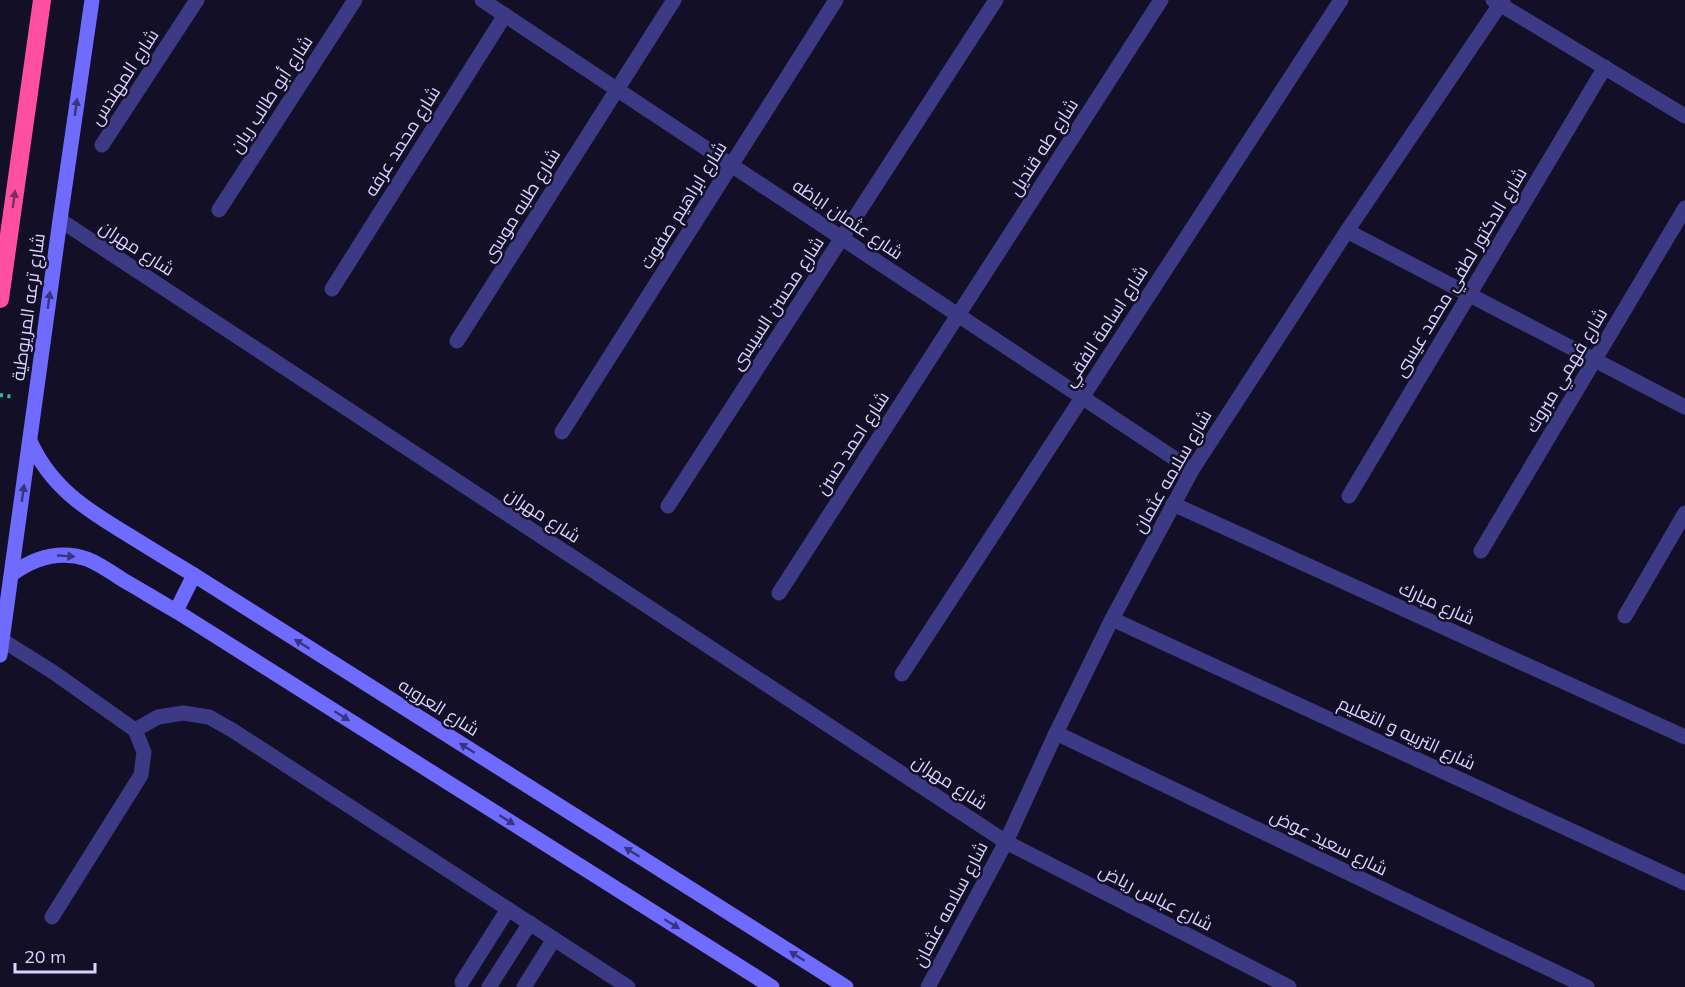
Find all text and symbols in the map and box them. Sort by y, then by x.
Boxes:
street label: شارع المهندس [84,25,164,130]
street label: شارع أبو طالب ريان [224,31,318,158]
street label: شارع محمد عرفه [359,82,446,201]
street label: شارع طه قنديل [1003,94,1084,200]
one-way arrow [72,97,81,116]
street label: شارع ابراهيم صفوت [634,137,732,274]
street label: شارع طلبه موسى [477,144,566,267]
street label: شارع الدكتور لطفي محمد عيسى [1388,163,1534,382]
street label: شارع عثمان اباظه [788,174,908,265]
one-way arrow [9,189,19,208]
street label: شارع مهران [94,215,179,282]
street label: شارع ترعه المريوطية [6,232,51,382]
street label: شارع محسن السيسى [725,232,830,375]
street label: شارع اسامة الفقي [1057,261,1155,393]
one-way arrow [44,290,54,309]
street label: شارع فهمي مبروك [1520,304,1615,438]
street label: شارع احمد حسن [810,387,895,500]
street label: شارع سلامه عثمان [1127,405,1217,537]
street label: شارع مهران [500,482,585,549]
one-way arrow [18,483,27,502]
one-way arrow [56,551,75,561]
street label: شارع مبارك [1395,576,1478,631]
one-way arrow [294,638,310,649]
street label: شارع العروبه [394,673,484,742]
street label: شارع التربيه و التعليم [1334,691,1479,776]
one-way arrow [334,710,350,721]
one-way arrow [459,742,475,753]
street label: شارع مهران [907,749,992,816]
street label: شارع سعيد عوض [1266,804,1392,881]
one-way arrow [499,814,515,825]
street label: شارع سلامه عثمان [907,837,994,971]
one-way arrow [624,846,640,857]
street label: شارع عباس رياض [1095,858,1217,937]
one-way arrow [664,918,680,929]
scale bar [15,936,94,974]
text: 20 m [24,945,66,968]
one-way arrow [789,950,805,961]

